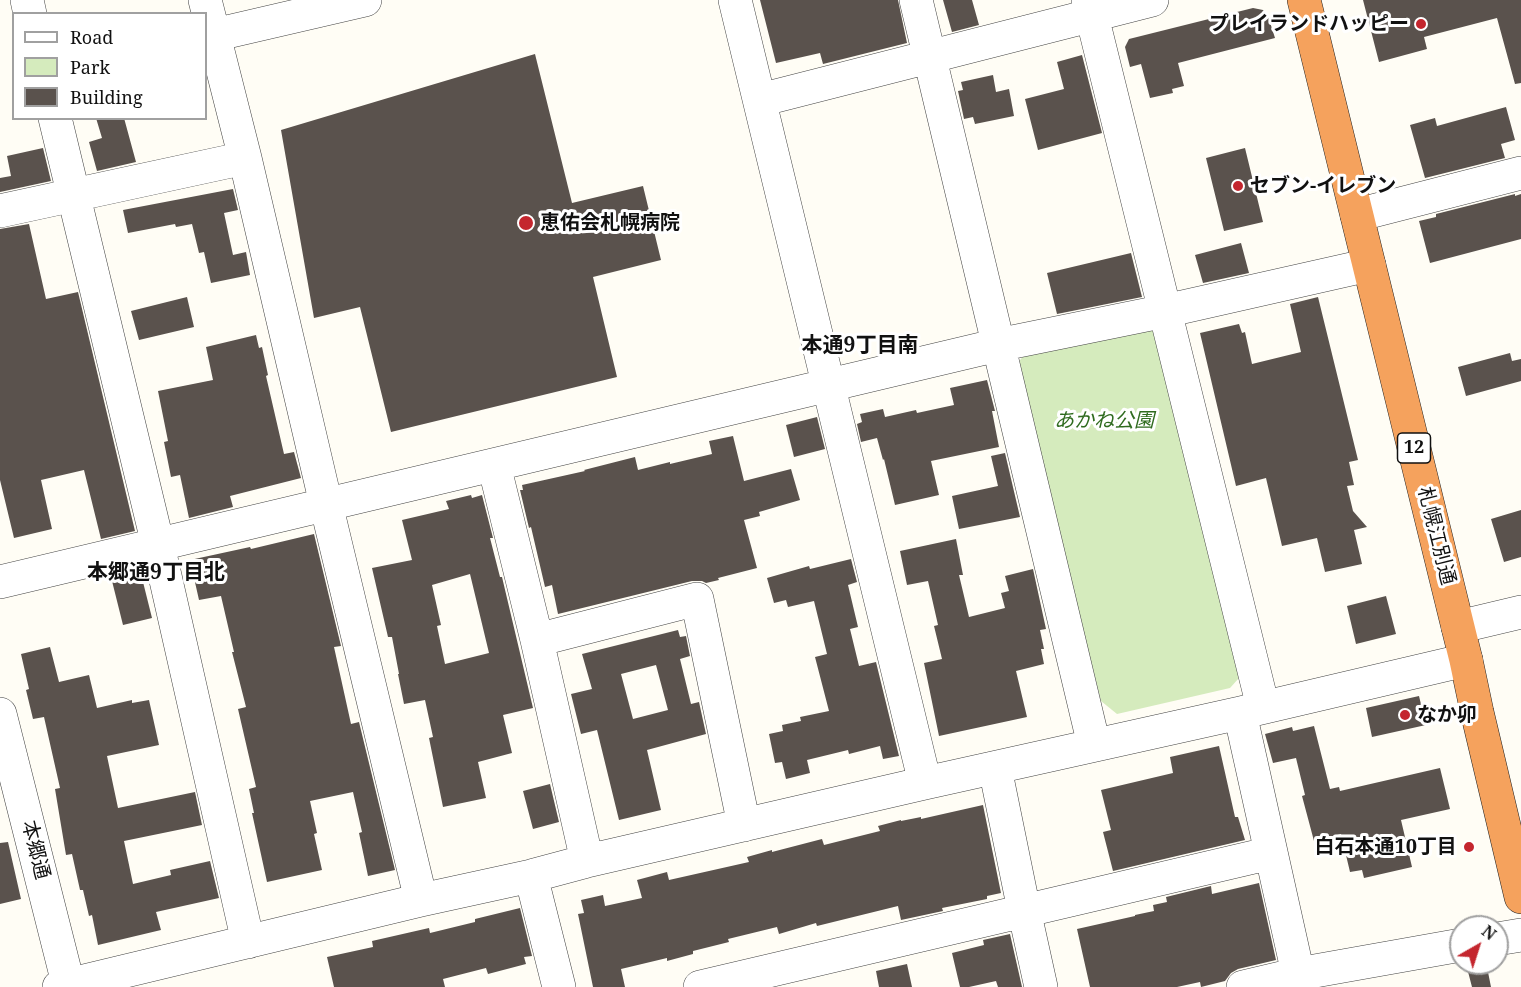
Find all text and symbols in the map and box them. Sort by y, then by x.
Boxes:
legend [12,12,207,120]
place label: プレイランドハッピー [1209,12,1409,36]
marker: プレイランドハッピー [1414,17,1428,31]
text: Road [70,25,113,49]
text: Park [70,55,110,79]
text: Building [70,85,143,109]
place label: セブン-イレブン [1250,174,1396,198]
marker: セブン-イレブン [1231,179,1245,193]
place label: 恵佑会札幌病院 [540,211,680,235]
marker: 恵佑会札幌病院 [517,214,535,232]
district label: 本通9丁目南 [802,333,918,359]
park label: あかね公園 [1054,409,1154,433]
road number: 12 [1398,433,1430,463]
street label: 札幌江別通 [1412,485,1460,587]
district label: 本郷通9丁目北 [87,560,225,586]
place label: なか卯 [1417,703,1477,727]
marker: なか卯 [1398,708,1412,722]
street label: 本郷通 [16,818,54,882]
place label: 白石本通10丁目 [1314,835,1457,859]
marker: 白石本通10丁目 [1462,840,1476,854]
north arrow [1449,915,1509,975]
text: N [1477,920,1501,945]

